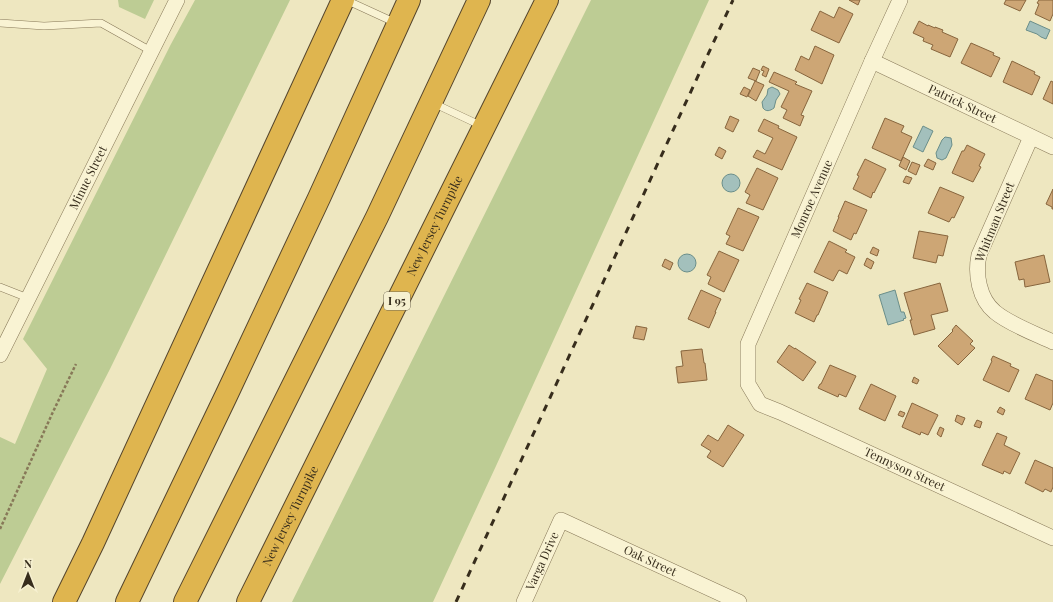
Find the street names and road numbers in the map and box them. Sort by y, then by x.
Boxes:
street label: Patrick Street [926,80,1000,126]
street label: Minue Street [65,142,110,212]
street label: Monroe Avenue [787,157,835,240]
street label: New Jersey Turnpike [402,173,466,278]
street label: Whitman Street [970,179,1018,265]
road number: I 95 [384,292,410,310]
street label: Tennyson Street [862,443,949,494]
street label: New Jersey Turnpike [258,463,321,568]
street label: Varga Drive [521,529,562,593]
street label: Oak Street [621,541,680,580]

